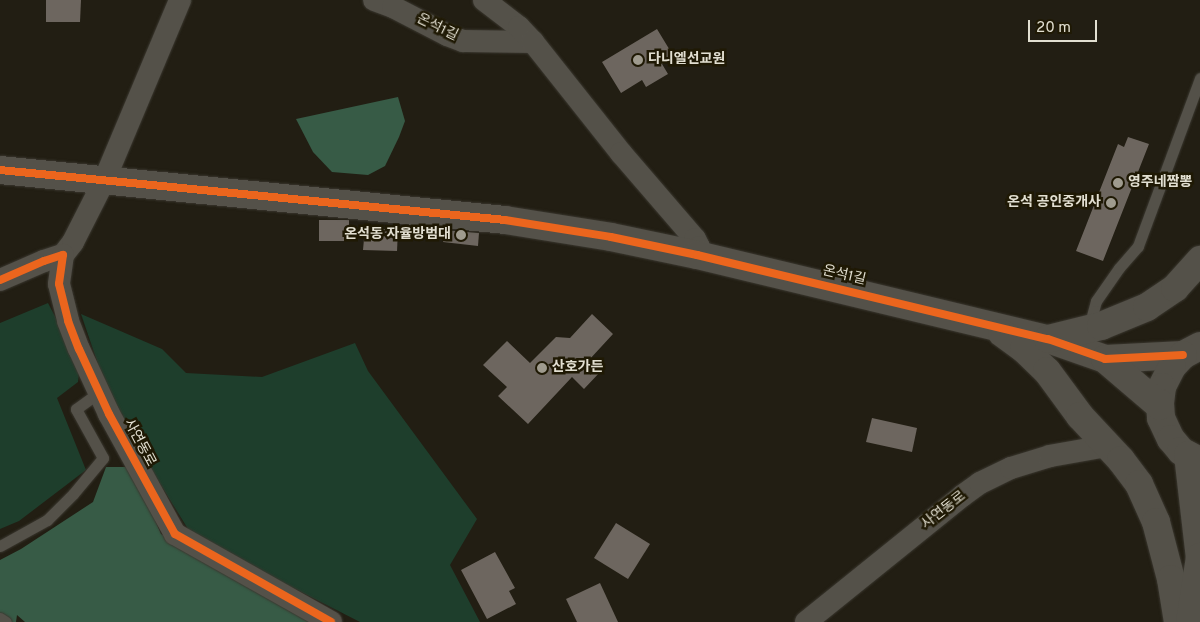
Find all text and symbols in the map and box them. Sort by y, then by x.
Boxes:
scale bar [1030,10,1099,42]
street label: 온석1길 [414,11,460,45]
text: 20 m [1036,19,1071,38]
place label: 다니엘선교원 [648,52,725,68]
marker: 다니엘선교원 [632,54,644,66]
place label: 영주네짬뽕 [1128,175,1192,191]
marker: 영주네짬뽕 [1112,177,1124,189]
place label: 온석 공인중개사 [1007,195,1101,211]
marker: 온석 공인중개사 [1105,197,1117,209]
place label: 온석동 자율방범대 [344,227,451,243]
marker: 온석동 자율방범대 [455,229,467,241]
street label: 온석1길 [821,263,867,289]
place label: 산호가든 [552,360,604,376]
marker: 산호가든 [536,362,548,374]
street label: 사연동로 [119,416,159,470]
street label: 사연동로 [919,489,969,533]

